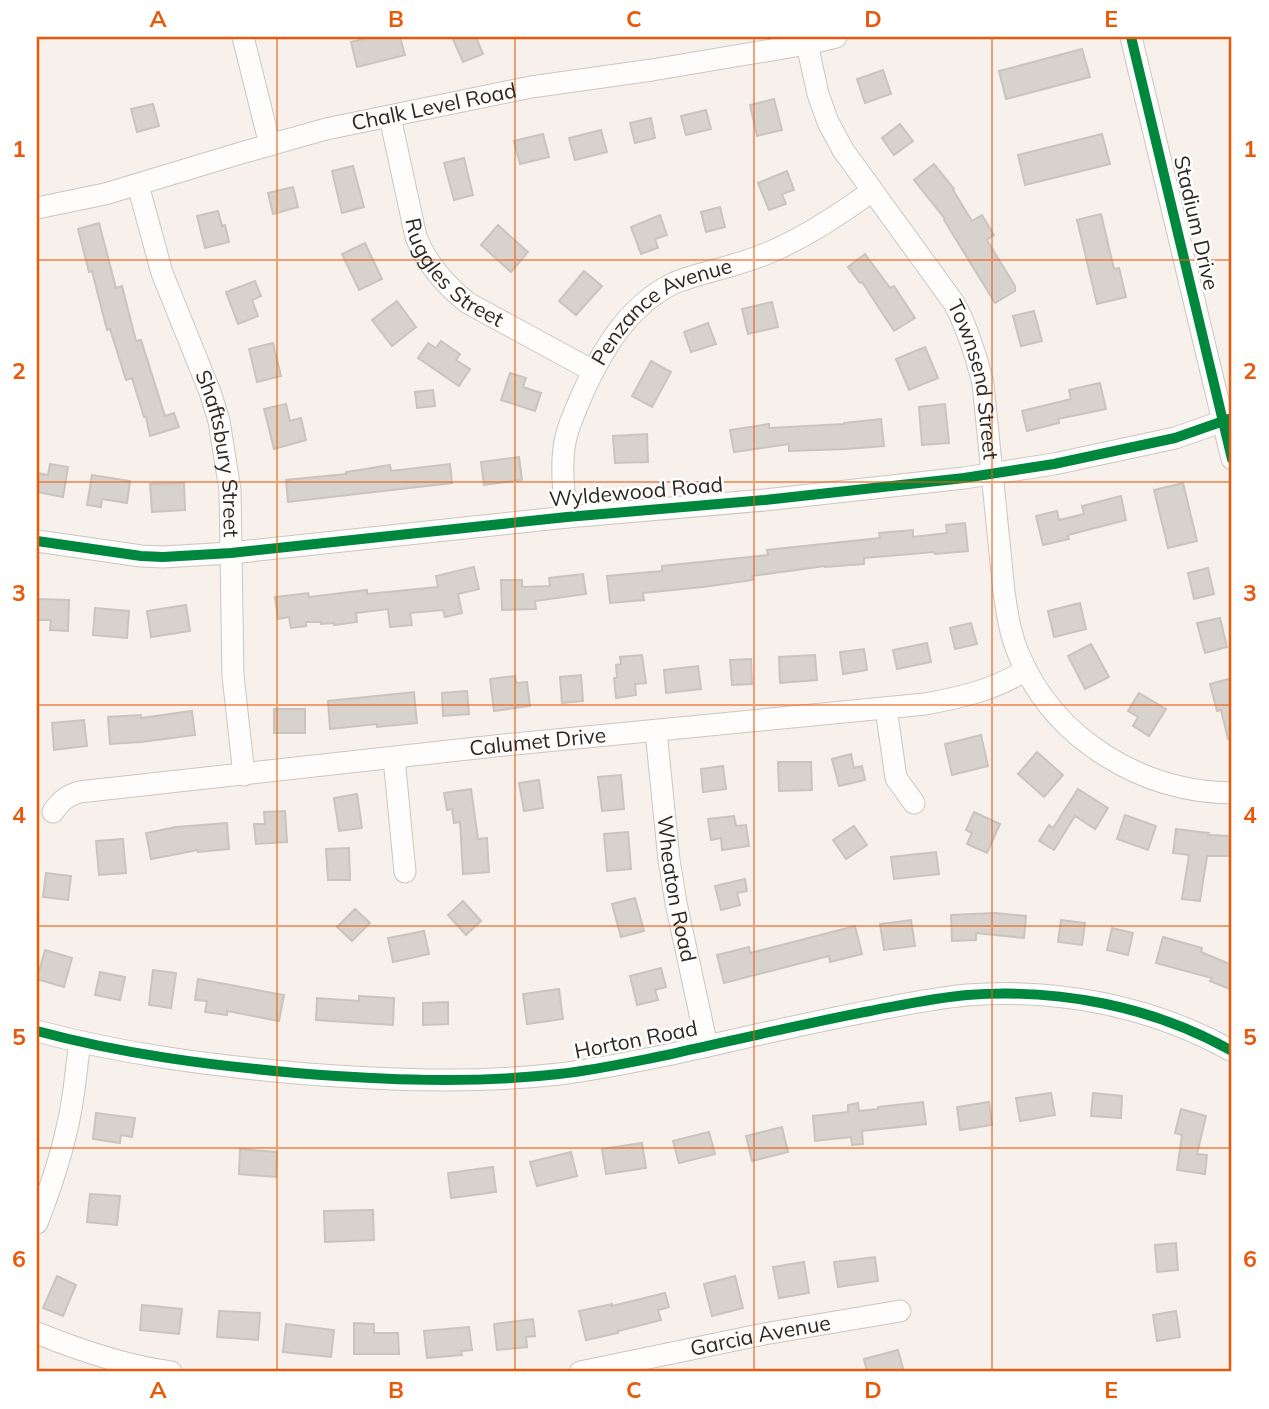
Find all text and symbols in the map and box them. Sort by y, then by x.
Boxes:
text: A [149,4,167,33]
text: B [388,4,404,33]
text: C [626,4,642,33]
text: D [864,4,882,33]
text: E [1104,4,1118,33]
street label: Chalk Level Road [349,76,519,135]
text: 1 [12,134,26,163]
text: 1 [1243,134,1257,163]
street label: Stadium Drive [1169,153,1225,293]
street label: Ruggles Street [400,215,509,332]
street label: Penzance Avenue [585,252,735,369]
street label: Townsend Street [943,295,1005,461]
text: 2 [12,356,26,385]
text: 2 [1243,356,1257,385]
street label: Shaftsbury Street [190,366,245,538]
street label: Wyldewood Road [548,470,724,512]
text: 3 [12,578,26,607]
text: 3 [1243,578,1257,607]
street label: Calumet Drive [468,721,607,761]
text: 4 [12,800,26,829]
text: 4 [1243,800,1257,829]
street label: Wheaton Road [653,814,702,964]
street label: Horton Road [572,1014,700,1064]
text: 5 [12,1022,26,1051]
text: 5 [1243,1022,1257,1051]
text: 6 [12,1244,26,1273]
text: 6 [1243,1244,1257,1273]
street label: Garcia Avenue [688,1309,832,1361]
text: A [149,1375,167,1404]
text: B [388,1375,404,1404]
text: C [626,1375,642,1404]
text: D [864,1375,882,1404]
text: E [1104,1375,1118,1404]

